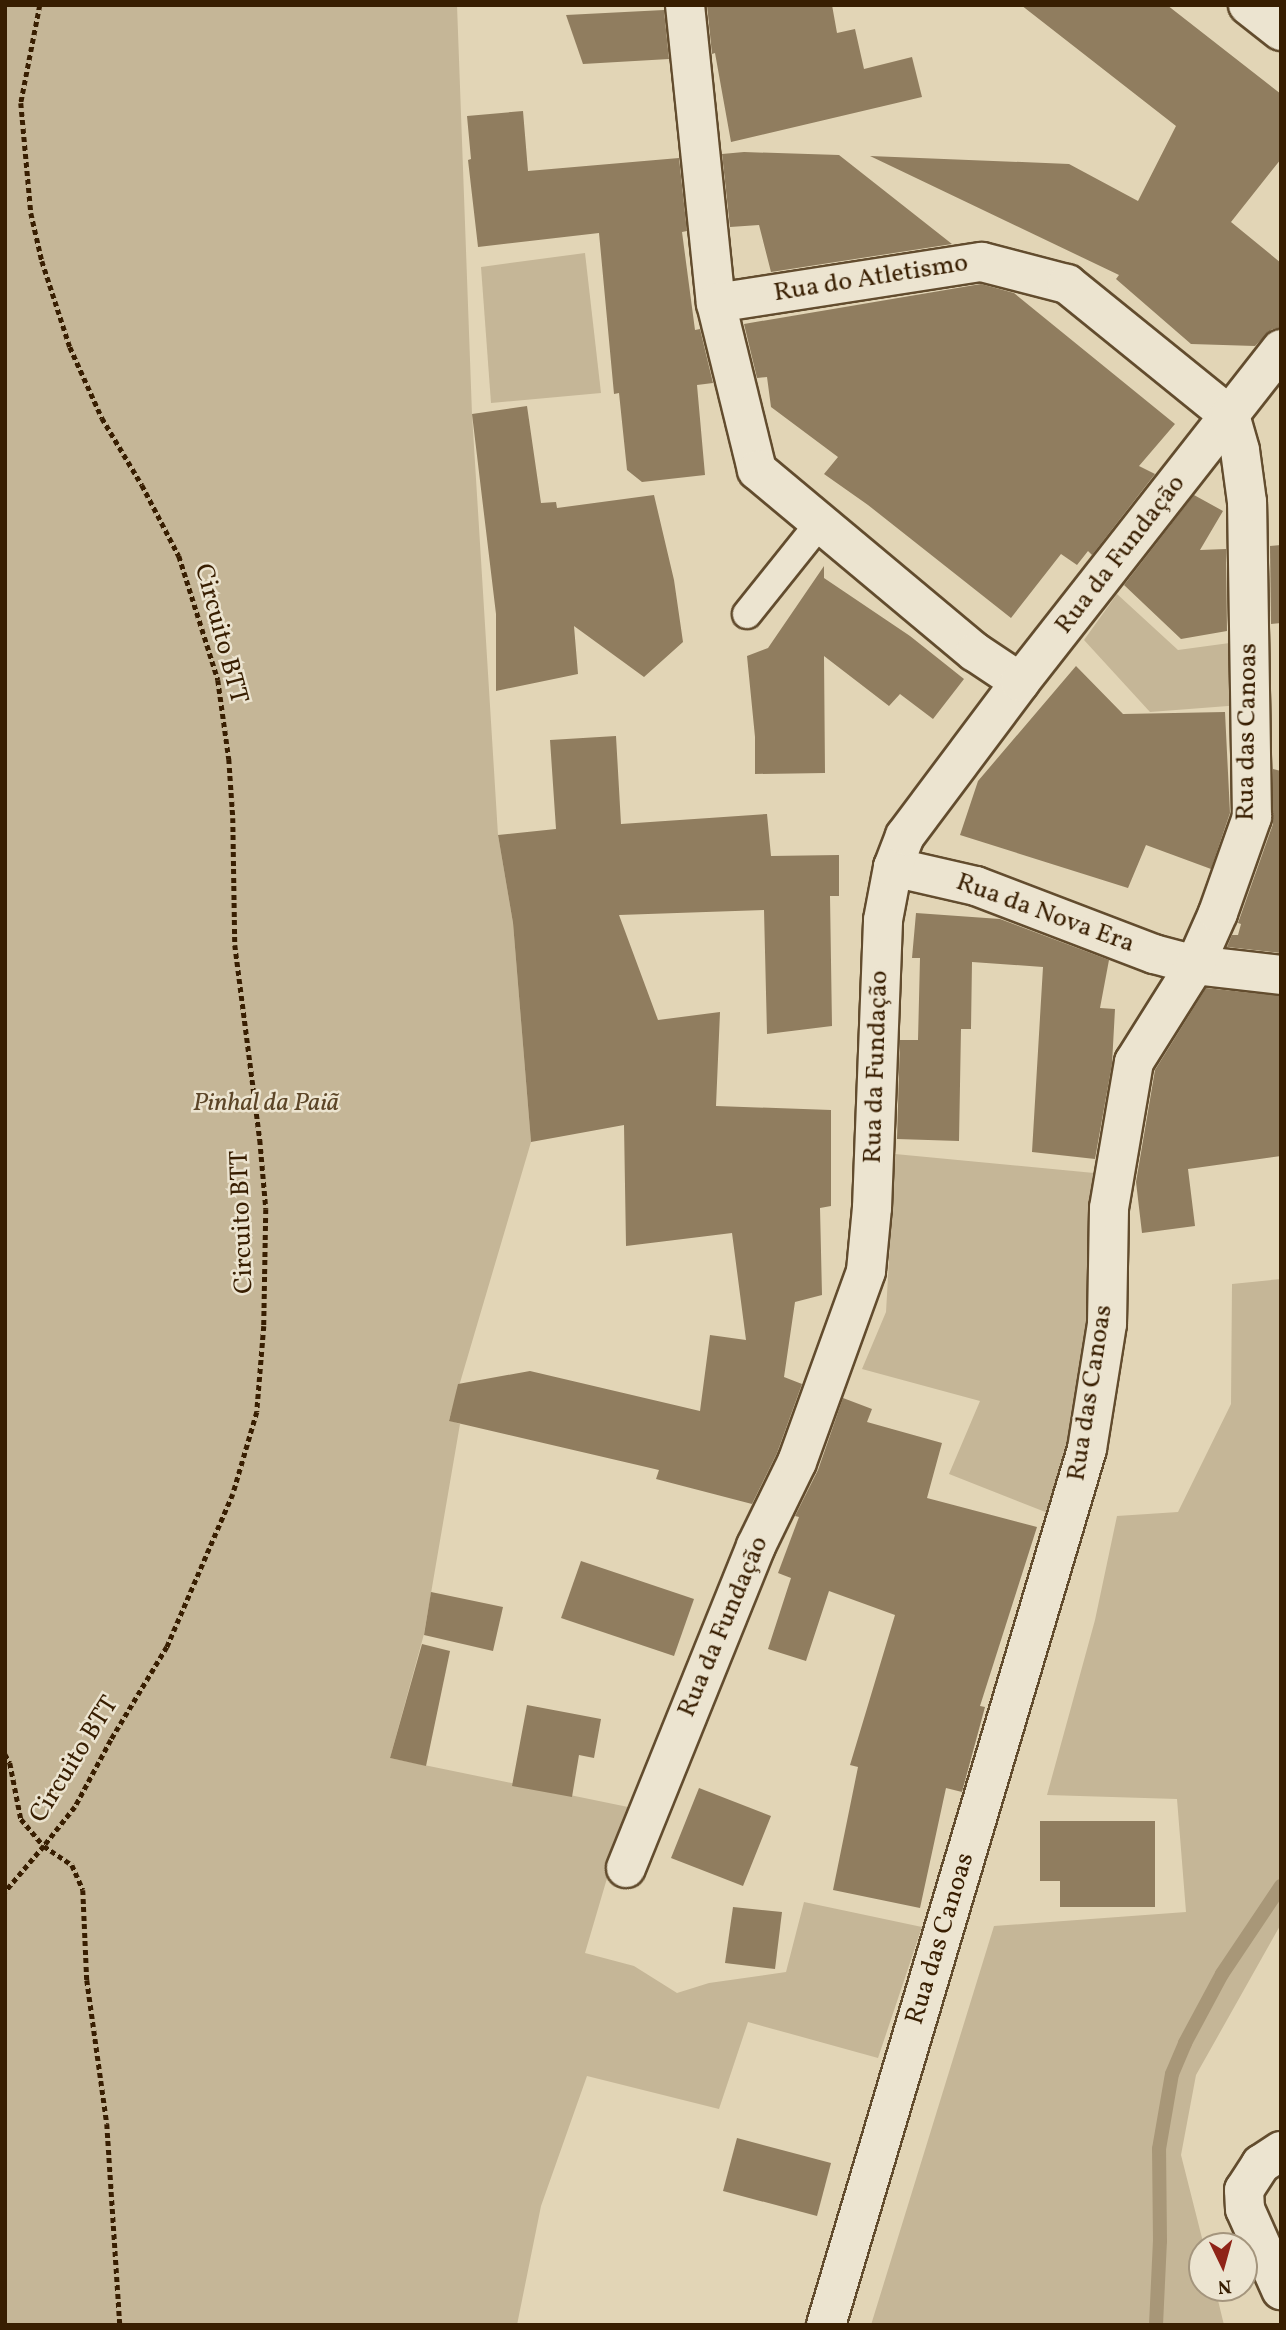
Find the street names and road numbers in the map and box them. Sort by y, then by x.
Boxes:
street label: Rua do Atletismo [772,248,970,310]
street label: Rua da Fundação [1049,469,1193,641]
street label: Circuito BTT [186,561,254,707]
street label: Rua das Canoas [1231,643,1265,821]
street label: Rua da Nova Era [952,867,1138,961]
street label: Rua da Fundação [858,970,896,1164]
street label: Circuito BTT [225,1150,261,1294]
street label: Rua das Canoas [1062,1303,1120,1483]
street label: Rua da Fundação [672,1532,776,1722]
street label: Circuito BTT [24,1691,126,1829]
street label: Rua das Canoas [900,1849,982,2029]

